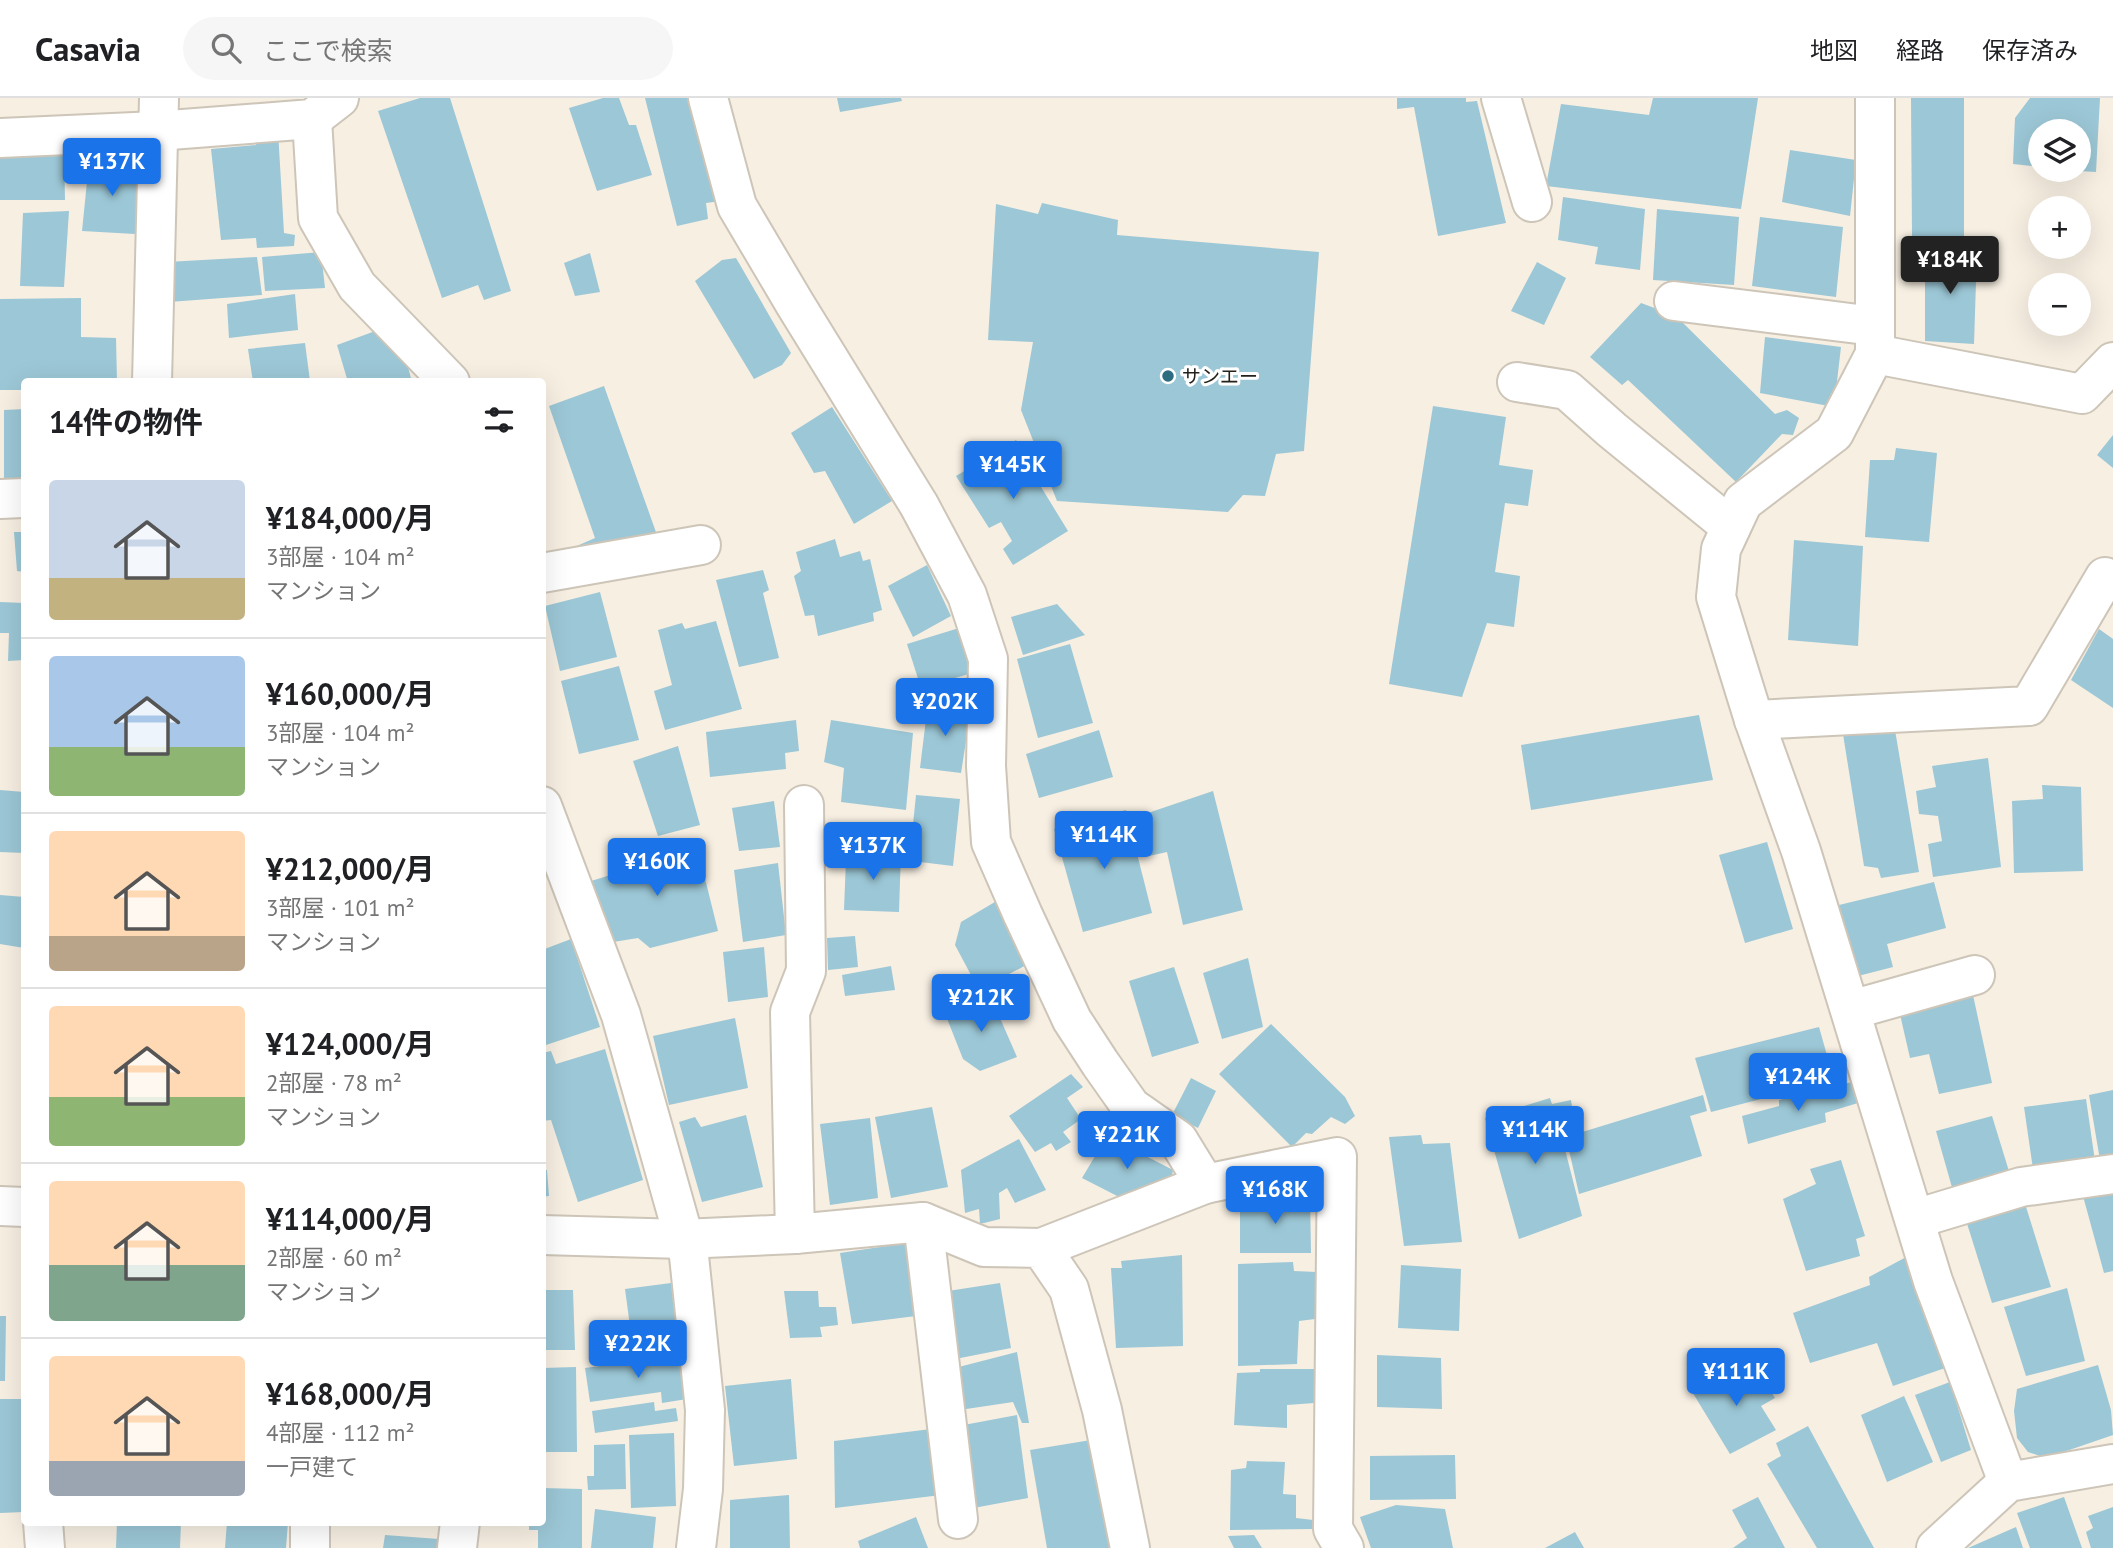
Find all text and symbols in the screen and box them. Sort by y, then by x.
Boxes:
search box [183,17,673,80]
text: Casavia [35,27,141,70]
icon: search [207,29,245,67]
text: ここで検索 [263,34,393,67]
text: 地図 [1810,35,1858,66]
text: 経路 [1896,35,1944,66]
text: 保存済み [1982,35,2078,66]
map controls [2028,119,2091,336]
button: layers [2028,119,2091,182]
pin: ¥137K [63,139,161,198]
text: ¥137K [79,146,145,175]
button: + [2028,196,2091,259]
pin: ¥184K [1901,236,1999,296]
text: ¥184K [1917,244,1983,273]
button: − [2028,273,2091,336]
place label: サンエー [1182,364,1258,388]
marker: サンエー [1160,368,1176,384]
icon: filters [480,401,518,439]
text: 14件の物件 [49,402,203,441]
pin: ¥145K [964,442,1062,501]
text: ¥145K [980,449,1046,478]
text: ¥184,000/月 [266,498,435,537]
icon: home [105,508,189,592]
text: 3部屋 · 104 m² [266,542,414,571]
text: マンション [266,576,381,605]
text: ¥160,000/月 [266,674,435,713]
pin: ¥202K [896,678,994,738]
icon: home [105,684,189,768]
text: ¥202K [912,686,978,715]
text: 3部屋 · 104 m² [266,718,414,747]
text: マンション [266,752,381,781]
pin: ¥114K [1055,812,1153,871]
text: ¥114K [1071,819,1137,848]
pin: ¥137K [824,822,922,882]
text: ¥137K [840,830,906,859]
pin: ¥160K [608,838,706,898]
text: ¥160K [624,846,690,875]
text: ¥212,000/月 [266,849,435,888]
icon: home [105,859,189,943]
text: 3部屋 · 101 m² [266,893,414,922]
text: マンション [266,927,381,956]
pin: ¥212K [932,974,1030,1034]
text: ¥212K [948,982,1014,1011]
text: ¥124,000/月 [266,1024,435,1063]
icon: home [105,1034,189,1118]
pin: ¥124K [1749,1054,1847,1113]
text: ¥124K [1765,1061,1831,1090]
text: 2部屋 · 78 m² [266,1068,402,1097]
text: マンション [266,1102,381,1131]
pin: ¥114K [1486,1107,1584,1166]
pin: ¥221K [1078,1112,1176,1171]
text: ¥114K [1502,1114,1568,1143]
text: ¥221K [1094,1119,1160,1148]
pin: ¥168K [1226,1166,1324,1226]
text: ¥168K [1242,1174,1308,1203]
text: ¥114,000/月 [266,1199,435,1238]
icon: home [105,1209,189,1293]
text: 2部屋 · 60 m² [266,1243,402,1272]
text: マンション [266,1277,381,1306]
pin: ¥222K [589,1320,687,1380]
text: ¥222K [605,1328,671,1357]
pin: ¥111K [1687,1348,1785,1408]
text: ¥111K [1703,1356,1769,1385]
text: ¥168,000/月 [266,1374,435,1413]
icon: home [105,1384,189,1468]
text: 4部屋 · 112 m² [266,1418,414,1447]
text: 一戸建て [266,1452,358,1481]

